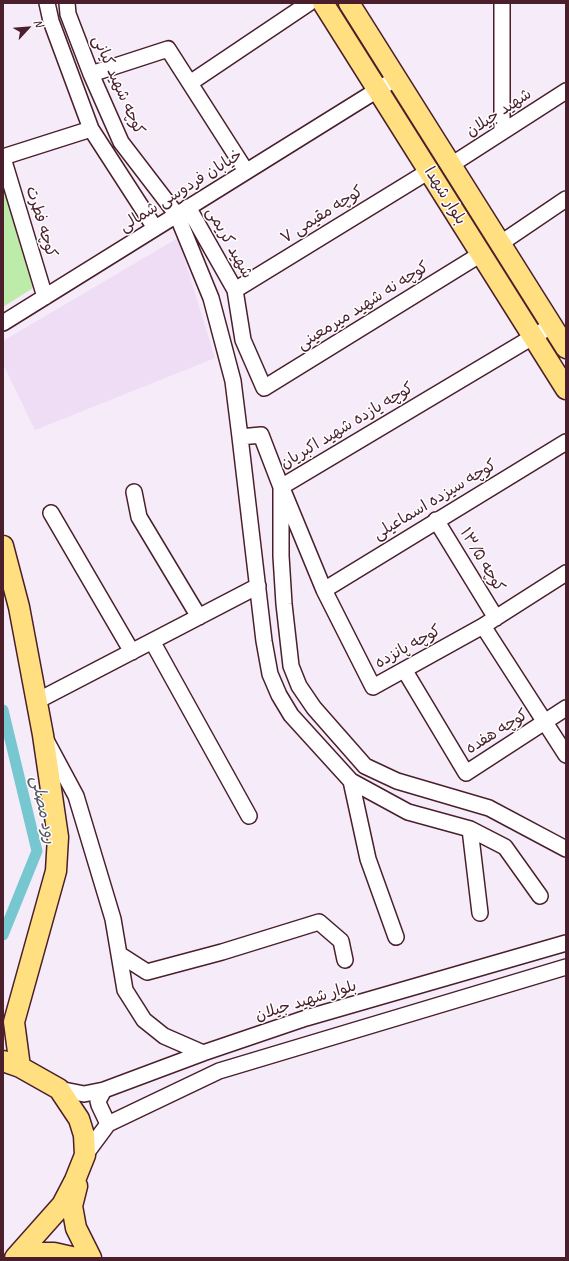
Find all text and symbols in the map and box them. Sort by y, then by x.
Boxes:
north arrow [8,8,48,48]
text: N [31,17,47,29]
street label: کوچه شهید کیانی [88,32,148,138]
street label: شهید جیلان [463,85,535,141]
street label: خیابان فردوسی شمالی [116,145,246,237]
street label: بلوار شهدا [420,164,470,228]
street label: کوچه مقیمی ۷ [277,182,367,248]
street label: کوچه فطرت [21,184,61,260]
street label: شهید کریمی [202,204,256,282]
street label: کوچه نه شهید میرمعینی [294,258,432,354]
street label: کوچه یازده شهید اکبریان [277,379,417,473]
street label: کوچه سیزده اسماعیلی [370,456,500,544]
street label: کوچه ۱۳/۵ [455,524,509,596]
street label: کوچه پانزده [372,621,444,673]
street label: کوچه هفده [462,705,532,759]
water label: رود مصلی [26,774,60,846]
street label: بلوار شهید جیلان [253,976,359,1026]

